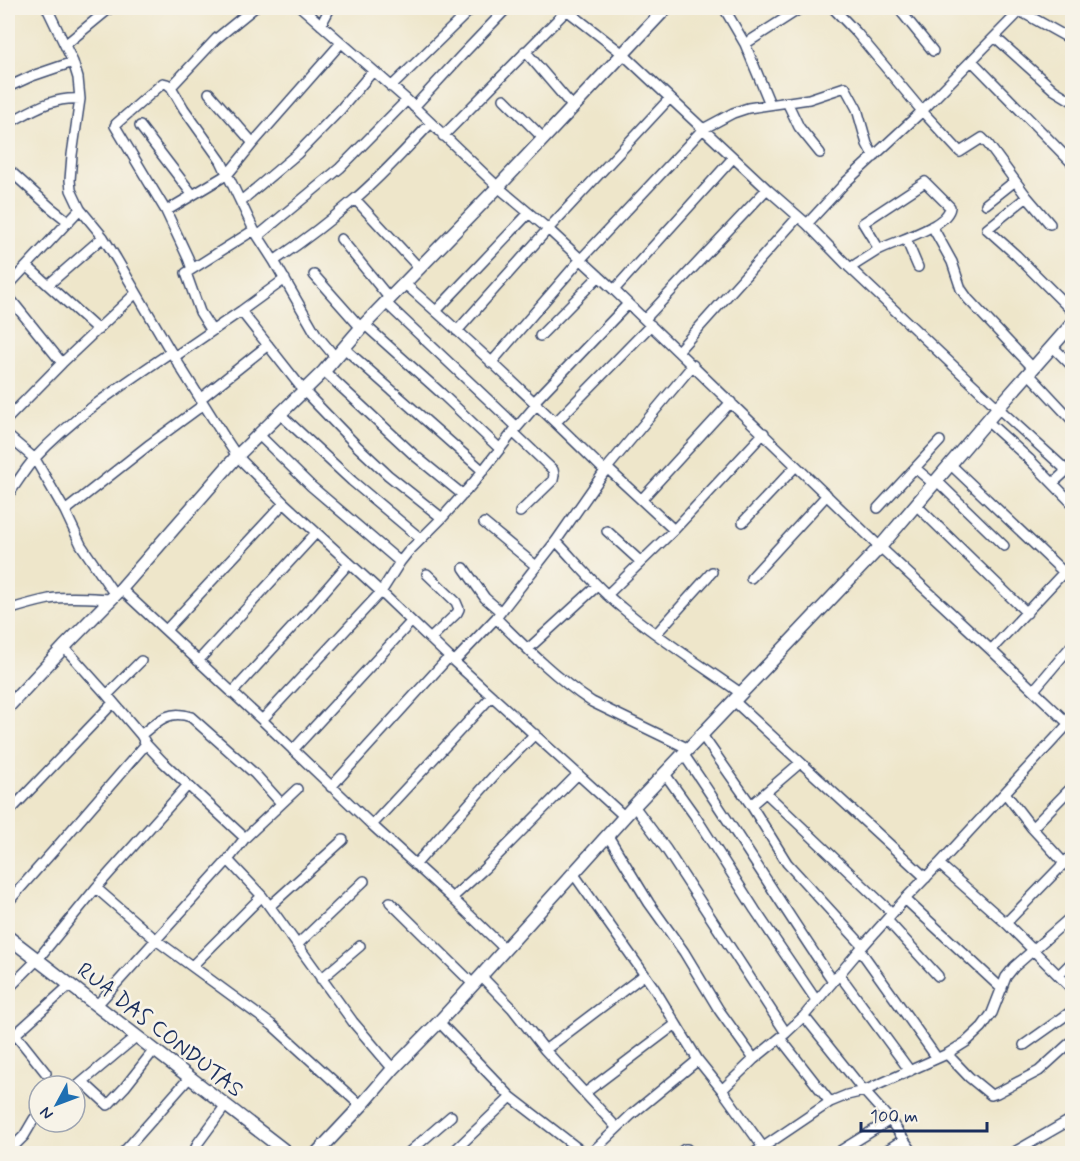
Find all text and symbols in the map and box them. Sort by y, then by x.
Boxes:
street label: RUA DAS CONDUTAS [71,957,249,1104]
north arrow [27,1074,87,1134]
scale bar [861,1095,987,1133]
text: N [35,1102,58,1124]
text: 100 m [870,1105,918,1129]

